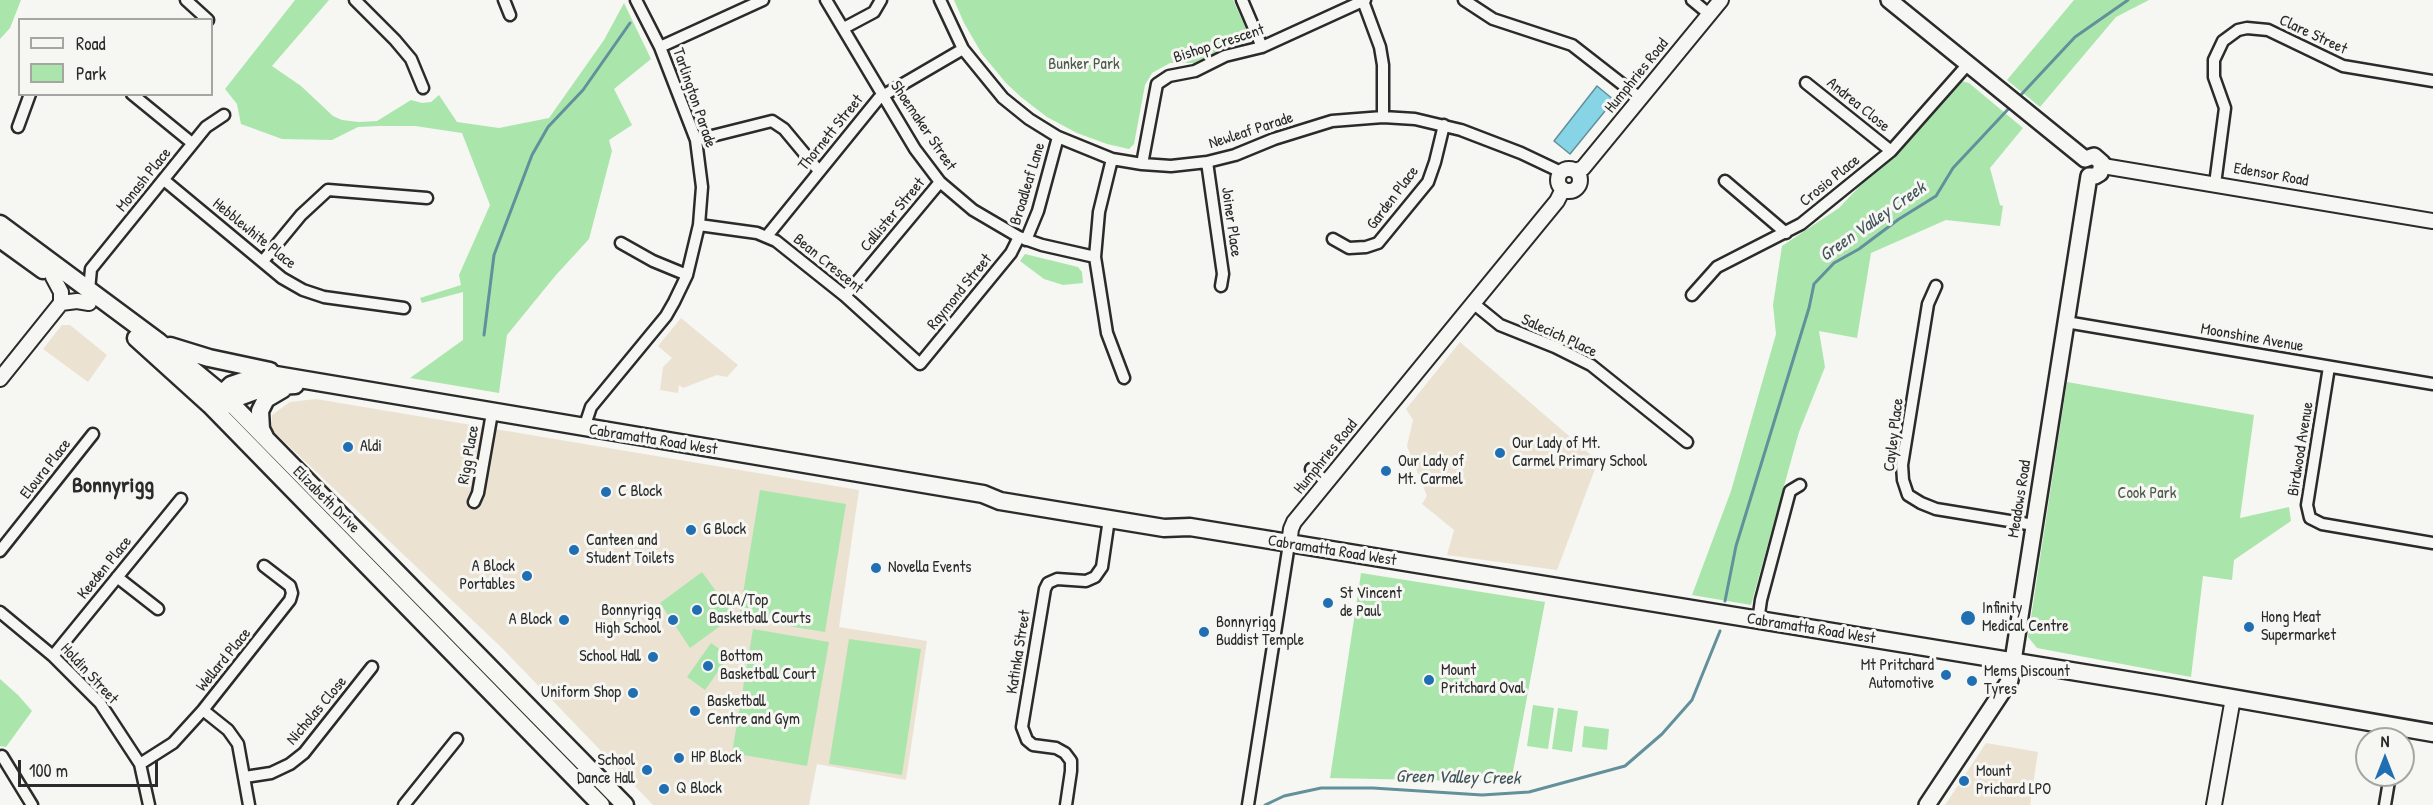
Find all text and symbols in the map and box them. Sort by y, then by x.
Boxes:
street label: Clare Street [2276,11,2350,59]
legend [18,18,213,96]
street label: Bishop Crescent [1171,20,1267,68]
text: Road [76,31,106,56]
street label: Humphries Road [1601,35,1673,117]
street label: Tarlington Parade [668,46,720,150]
park label: Bunker Park [1048,55,1120,75]
text: Park [76,61,106,86]
street label: Andrea Close [1823,74,1893,136]
street label: Shoemaker Street [886,77,960,175]
street label: Thornett Street [794,91,868,175]
street label: Newleaf Parade [1206,108,1296,154]
street label: Broadleaf Lane [1006,140,1050,228]
street label: Monash Place [112,144,176,216]
street label: Crosio Place [1796,151,1864,211]
street label: Edensor Road [2232,159,2310,191]
street label: Garden Place [1363,163,1423,233]
street label: Callister Street [857,174,929,256]
water label: Green Valley Creek [1816,177,1930,267]
street label: Joiner Place [1217,186,1245,258]
street label: Hebblewhite Place [208,195,300,273]
street label: Bean Crescent [789,230,867,298]
street label: Raymond Street [924,250,996,334]
street label: Salecich Place [1518,310,1600,362]
street label: Moonshine Avenue [2199,320,2305,356]
street label: Cayley Place [1880,397,1908,473]
street label: Birdwood Avenue [2284,401,2318,497]
street label: Humphries Road [1290,416,1362,498]
street label: Cabramatta Road West [587,420,719,460]
street label: Rigg Place [454,424,484,486]
place label: Our Lady of Mt. Carmel Primary School [1512,434,1647,472]
street label: Eloura Place [17,435,75,503]
place label: Aldi [360,437,382,457]
marker: Aldi [341,440,355,454]
marker: Our Lady of Mt. Carmel Primary School [1493,446,1507,460]
place label: Our Lady of Mt. Carmel [1398,452,1464,490]
street label: Meadows Road [2004,459,2036,539]
street label: Elizabeth Drive [288,462,364,538]
marker: Our Lady of Mt. Carmel [1379,464,1393,478]
district label: Bonnyrigg [72,473,154,499]
place label: C Block [618,482,662,502]
park label: Cook Park [2118,484,2176,504]
marker: C Block [599,485,613,499]
place label: G Block [703,520,746,540]
marker: G Block [684,523,698,537]
place label: Canteen and Student Toilets [586,531,674,569]
street label: Cabramatta Road West [1266,531,1398,571]
street label: Keeden Place [74,533,136,603]
marker: Canteen and Student Toilets [567,543,581,557]
place label: A Block Portables [460,557,515,595]
place label: Novella Events [888,558,971,578]
marker: Novella Events [869,561,883,575]
marker: A Block Portables [520,569,534,583]
place label: St Vincent de Paul [1340,584,1402,622]
place label: COLA/Top Basketball Courts [709,591,811,629]
marker: St Vincent de Paul [1321,596,1335,610]
place label: Infinity Medical Centre [1982,599,2069,637]
place label: Bonnyrigg High School [595,601,661,639]
marker: COLA/Top Basketball Courts [690,603,704,617]
place label: Hong Meat Supermarket [2261,608,2336,646]
street label: Katinka Street [1003,609,1035,695]
street label: Cabramatta Road West [1745,609,1877,649]
marker: Infinity Medical Centre [1959,609,1977,627]
place label: A Block [509,610,552,630]
marker: A Block [557,613,571,627]
marker: Bonnyrigg High School [666,613,680,627]
place label: Bonnyrigg Buddist Temple [1216,613,1304,651]
marker: Hong Meat Supermarket [2242,620,2256,634]
street label: Wellard Place [193,624,255,696]
marker: Bonnyrigg Buddist Temple [1197,625,1211,639]
street label: Holdin Street [56,640,122,708]
place label: School Hall [579,647,641,667]
place label: Bottom Basketball Court [720,647,816,685]
marker: School Hall [646,650,660,664]
place label: Mt Pritchard Automotive [1861,656,1934,694]
marker: Bottom Basketball Court [701,659,715,673]
place label: Mount Pritchard Oval [1441,661,1525,699]
place label: Mems Discount Tyres [1984,662,2070,700]
marker: Mt Pritchard Automotive [1939,668,1953,682]
street label: Nicholas Close [283,673,351,749]
marker: Mount Pritchard Oval [1422,673,1436,687]
marker: Mems Discount Tyres [1965,674,1979,688]
place label: Uniform Shop [541,683,621,703]
marker: Uniform Shop [626,686,640,700]
place label: Basketball Centre and Gym [707,692,800,730]
marker: Basketball Centre and Gym [688,704,702,718]
north arrow [2355,727,2415,787]
text: N [2381,730,2389,752]
scale bar [21,748,160,786]
place label: HP Block [691,748,742,768]
place label: School Dance Hall [577,751,635,789]
marker: HP Block [672,751,686,765]
text: 100 m [29,758,68,783]
place label: Mount Prichard LPO [1976,762,2051,800]
marker: School Dance Hall [640,763,654,777]
water label: Green Valley Creek [1396,766,1520,790]
marker: Mount Prichard LPO [1957,774,1971,788]
place label: Q Block [676,779,722,799]
marker: Q Block [657,782,671,796]

